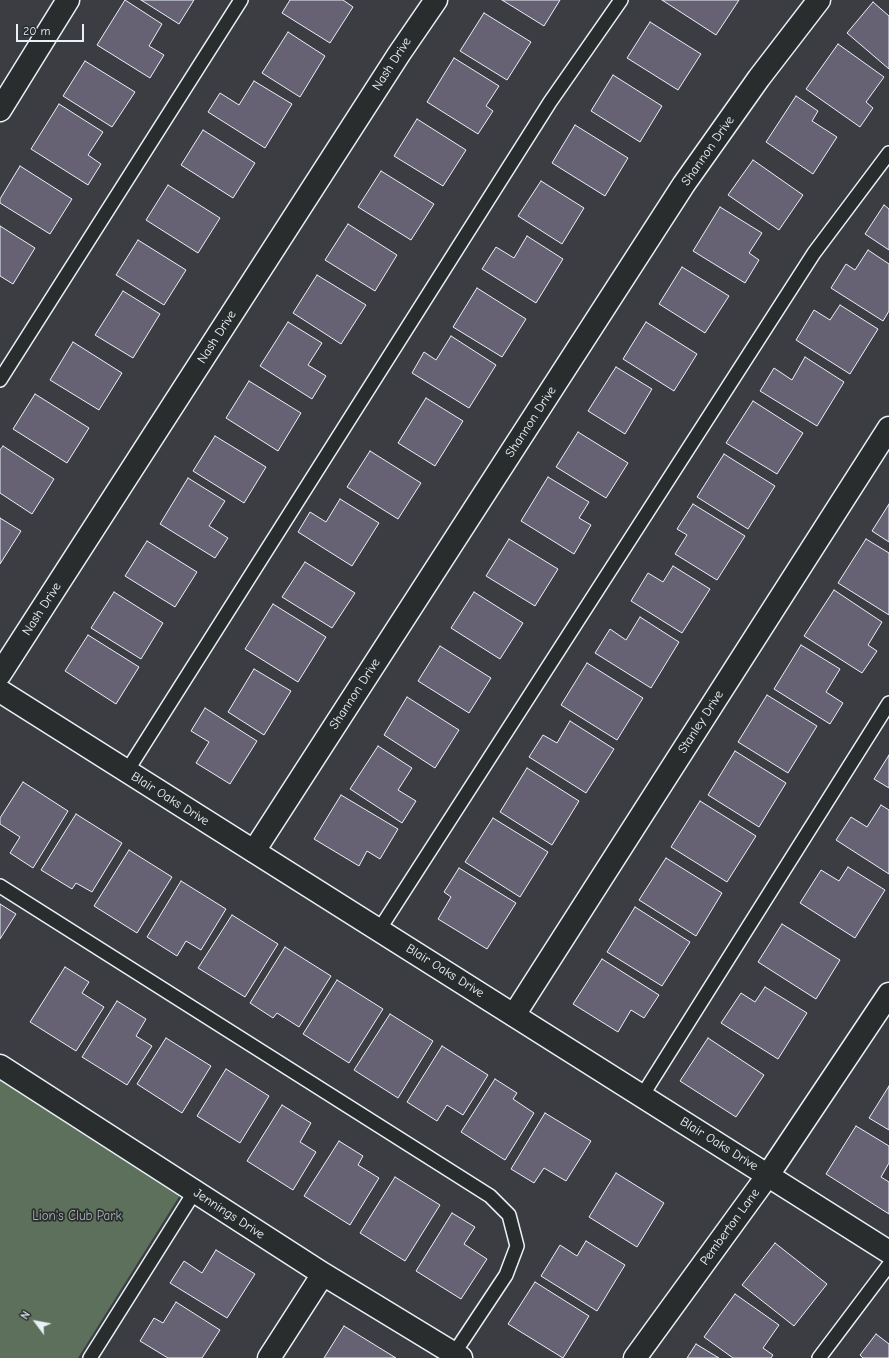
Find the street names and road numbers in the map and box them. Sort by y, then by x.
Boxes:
street label: Nash Drive [369,35,415,93]
street label: Shannon Drive [678,113,738,189]
street label: Nash Drive [194,308,240,366]
street label: Shannon Drive [502,384,560,460]
street label: Nash Drive [19,580,65,638]
street label: Shannon Drive [326,656,384,732]
street label: Stanley Drive [675,688,727,756]
street label: Blair Oaks Drive [128,769,212,829]
street label: Blair Oaks Drive [403,941,487,1001]
street label: Blair Oaks Drive [677,1114,761,1174]
street label: Jennings Drive [191,1185,267,1243]
street label: Pemberton Lane [697,1186,763,1268]

